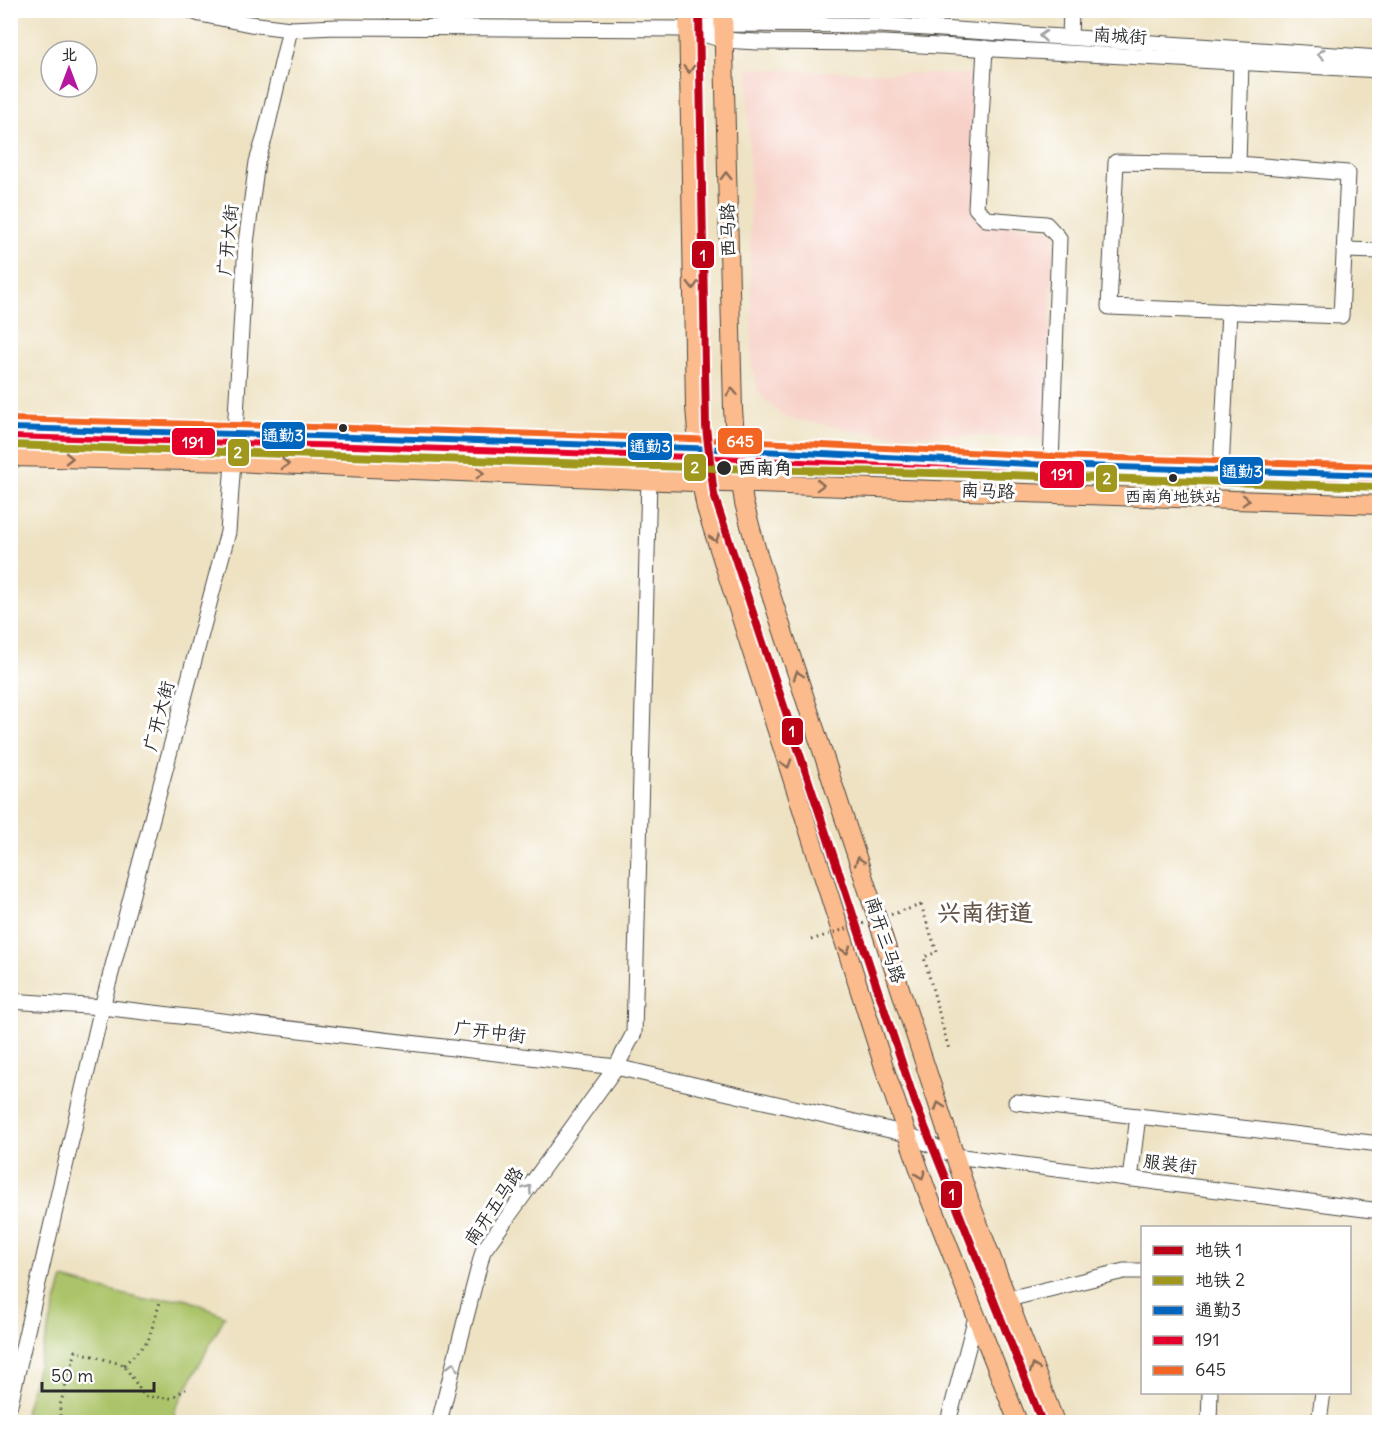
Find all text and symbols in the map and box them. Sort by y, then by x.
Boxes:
street label: 南城街 [1092,23,1148,48]
one-way arrow [1038,29,1047,42]
north arrow [39,39,99,99]
text: 北 [61,44,77,64]
one-way arrow [1317,47,1326,60]
one-way arrow [683,64,695,73]
one-way arrow [720,171,733,180]
street label: 广开大街 [212,203,243,277]
street label: 西马路 [716,203,739,257]
line badge: 1 [691,240,715,269]
text: 1 [700,245,706,265]
one-way arrow [687,280,699,289]
one-way arrow [726,387,739,396]
line badge: 通勤3 [261,421,306,450]
unlabelled marker [337,422,349,434]
text: 通勤3 [262,425,304,445]
line badge: 191 [171,427,216,456]
line badge: 645 [717,427,763,455]
text: 645 [726,431,754,451]
text: 191 [182,432,204,452]
line badge: 通勤3 [627,432,673,461]
text: 通勤3 [629,436,671,456]
line badge: 2 [227,438,250,467]
text: 2 [234,442,243,462]
one-way arrow [64,452,73,464]
line badge: 2 [683,453,707,482]
place label: 西南角 [738,456,792,479]
line badge: 通勤3 [1219,456,1264,485]
text: 2 [691,457,700,477]
one-way arrow [280,458,289,470]
marker: 西南角 [715,459,733,477]
line badge: 191 [1039,460,1085,489]
text: 通勤3 [1221,461,1263,481]
text: 191 [1051,464,1073,484]
line badge: 2 [1095,464,1118,493]
one-way arrow [475,466,484,479]
text: 2 [1103,468,1112,488]
marker: 西南角地铁站 [1167,472,1179,484]
street label: 南马路 [961,478,1015,503]
one-way arrow [815,479,824,492]
place label: 西南角地铁站 [1125,486,1221,506]
one-way arrow [1241,494,1250,507]
one-way arrow [708,532,720,543]
one-way arrow [793,670,805,681]
street label: 广开大街 [138,678,179,754]
line badge: 1 [781,717,804,746]
text: 1 [789,721,795,741]
one-way arrow [780,758,792,769]
one-way arrow [853,856,866,867]
street label: 南开三马路 [861,893,910,986]
district label: 兴南街道 [937,897,1033,927]
one-way arrow [839,944,851,955]
street label: 广开中街 [453,1016,527,1047]
one-way arrow [934,1101,946,1112]
street label: 服装街 [1142,1149,1198,1178]
street label: 南开五马路 [459,1162,528,1249]
one-way arrow [913,1169,926,1180]
line badge: 1 [940,1180,963,1209]
text: 1 [949,1184,955,1204]
one-way arrow [520,1185,531,1196]
legend [1141,1226,1351,1394]
text: 地铁 1 [1195,1238,1242,1261]
text: 地铁 2 [1195,1268,1245,1291]
text: 通勤3 [1195,1298,1241,1321]
text: 191 [1195,1328,1220,1351]
scale bar [42,1355,154,1393]
text: 645 [1195,1358,1226,1381]
one-way arrow [446,1361,459,1371]
one-way arrow [1029,1363,1042,1374]
text: 50 m [51,1364,93,1387]

